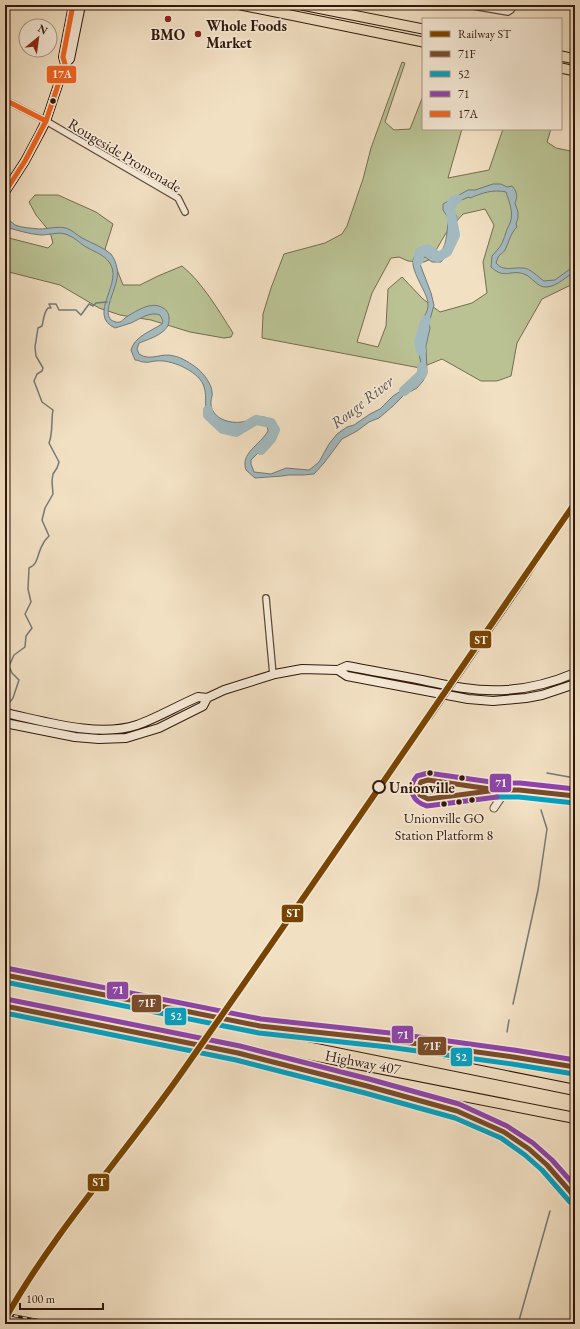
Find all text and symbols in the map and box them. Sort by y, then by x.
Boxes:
marker: BMO [163,14,173,24]
place label: Whole Foods Market [206,16,287,52]
north arrow [18,18,58,58]
legend [422,18,562,130]
text: N [36,21,50,38]
place label: BMO [151,25,185,44]
text: Railway ST [458,26,512,42]
marker: Whole Foods Market [193,29,203,39]
text: 71F [458,46,476,62]
line badge: 17A [46,65,77,84]
text: 52 [458,66,470,82]
text: 17A [52,67,72,81]
text: 71 [458,86,470,102]
unlabelled marker [48,96,58,106]
text: 17A [458,106,479,122]
street label: Rougeside Promenade [65,114,185,196]
water label: Rouge River [326,370,398,433]
line badge: ST [469,630,492,649]
text: ST [474,633,488,647]
unlabelled marker [425,768,435,778]
unlabelled marker [457,773,467,783]
line badge: 71 [489,773,512,793]
text: 71 [495,776,507,790]
place label: Unionville [389,778,455,797]
marker: Unionville [372,780,386,794]
unlabelled marker [467,795,477,805]
unlabelled marker [454,797,464,807]
marker: Unionville GO Station Platform 8 [439,799,449,809]
place label: Unionville GO Station Platform 8 [395,809,494,844]
line badge: ST [281,904,304,923]
text: ST [286,906,300,920]
line badge: 71 [106,981,129,1000]
text: 71 [112,983,124,997]
line badge: 71F [131,994,162,1013]
text: 71F [138,996,156,1010]
line badge: 52 [164,1007,187,1026]
text: 52 [170,1009,182,1023]
line badge: 71 [391,1025,414,1044]
text: 71 [397,1028,409,1042]
line badge: 71F [417,1036,447,1056]
text: 71F [423,1039,441,1053]
street label: Highway 407 [324,1045,403,1079]
line badge: 52 [450,1047,473,1067]
text: 52 [455,1050,467,1064]
line badge: ST [87,1173,110,1192]
text: ST [92,1175,106,1189]
scale bar [20,1285,103,1311]
text: 100 m [26,1291,56,1307]

